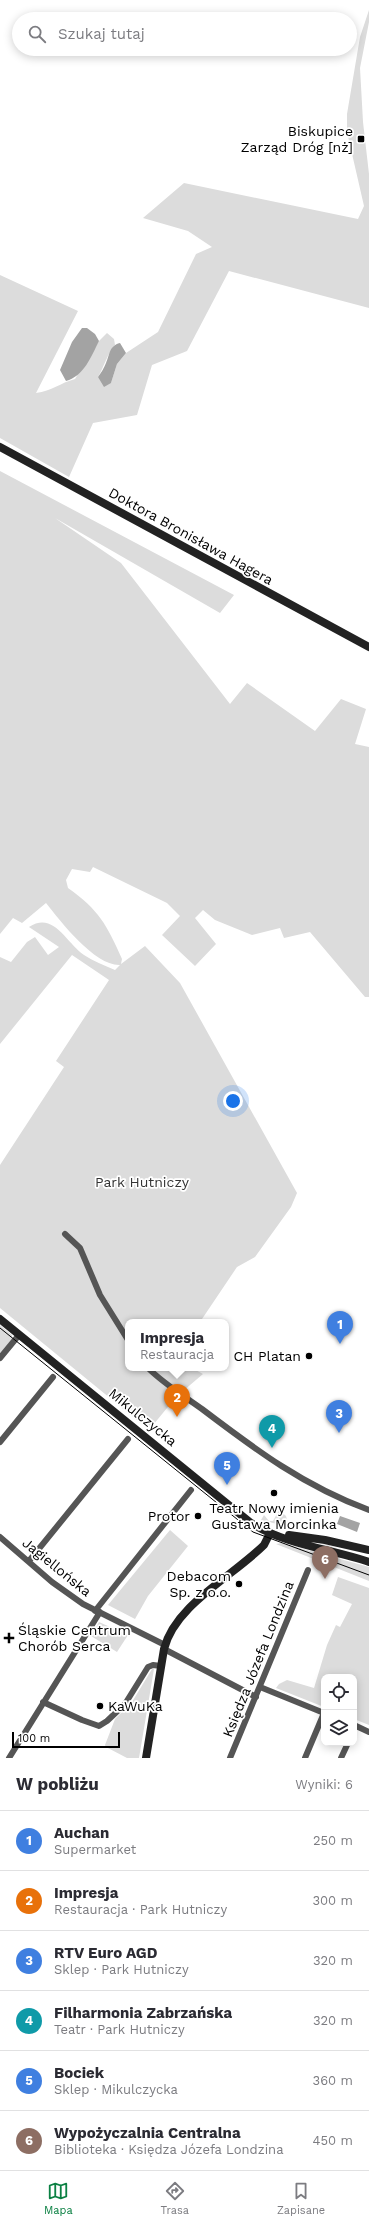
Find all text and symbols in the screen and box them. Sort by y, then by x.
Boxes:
search box [12,12,357,56]
icon: search [26,23,48,45]
text: Szukaj tutaj [58,25,145,43]
place label: Biskupice Zarząd Dróg [nż] [241,123,353,155]
marker: Biskupice Zarząd Dróg [nż] [356,134,366,144]
street label: Doktora Bronisława Hagera [106,484,276,588]
your location [223,1091,243,1111]
park label: Park Hutniczy [95,1174,190,1190]
pin: 1 [327,1311,353,1344]
popup [125,1319,229,1371]
text: Impresja [140,1329,204,1347]
text: Restauracja [140,1347,214,1362]
place label: CH Platan [233,1348,301,1364]
marker: CH Platan [304,1351,314,1361]
pin: 2 [164,1384,190,1417]
street label: Mikulczycka [106,1385,180,1449]
pin: 3 [326,1400,352,1433]
pin: 4 [259,1415,285,1448]
pin: 5 [214,1452,240,1485]
marker: Teatr Nowy imienia Gustawa Morcinka [269,1488,279,1498]
place label: Teatr Nowy imienia Gustawa Morcinka [209,1500,339,1532]
place label: Protor [148,1508,190,1524]
marker: Protor [193,1511,203,1521]
street label: Jagiellońska [19,1534,95,1600]
pin: 6 [312,1546,338,1579]
place label: Debacom Sp. z o.o. [167,1568,231,1600]
street label: Księdza Józefa Londzina [219,1578,297,1739]
marker: Debacom Sp. z o.o. [234,1579,244,1589]
place label: Śląskie Centrum Chorób Serca [18,1622,131,1654]
marker: Śląskie Centrum Chorób Serca [3,1632,15,1644]
map controls [321,1674,357,1746]
button: locate [321,1674,357,1710]
place label: KaWuKa [108,1698,163,1714]
marker: KaWuKa [95,1701,105,1711]
button: layers [321,1710,357,1746]
scale bar [12,1730,120,1749]
text: 100 m [18,1732,50,1745]
text: W pobliżu [16,1774,99,1794]
text: Wyniki: 6 [295,1777,353,1792]
text: Auchan [54,1824,109,1842]
text: 1 [26,1833,32,1848]
text: 250 m [313,1833,353,1848]
text: Supermarket [54,1842,136,1857]
text: Impresja [54,1884,118,1902]
text: 2 [25,1893,33,1908]
text: 300 m [312,1893,353,1908]
text: Restauracja · Park Hutniczy [54,1902,227,1917]
text: RTV Euro AGD [54,1944,157,1962]
text: 3 [25,1953,33,1968]
text: 320 m [313,1953,353,1968]
text: Sklep · Park Hutniczy [54,1962,189,1977]
text: Filharmonia Zabrzańska [54,2004,232,2022]
text: 4 [25,2013,33,2028]
text: 320 m [313,2013,353,2028]
text: Teatr · Park Hutniczy [54,2022,185,2037]
text: Bociek [54,2064,104,2082]
text: 5 [25,2073,33,2088]
text: 360 m [313,2073,353,2088]
text: Sklep · Mikulczycka [54,2082,178,2097]
text: Wypożyczalnia Centralna [54,2124,241,2142]
text: 6 [25,2133,33,2148]
text: 450 m [313,2133,353,2148]
text: Biblioteka · Księdza Józefa Londzina [54,2142,284,2157]
tab: Mapa [44,2180,73,2217]
tab: Trasa [161,2180,189,2217]
tab: Zapisane [277,2180,325,2217]

